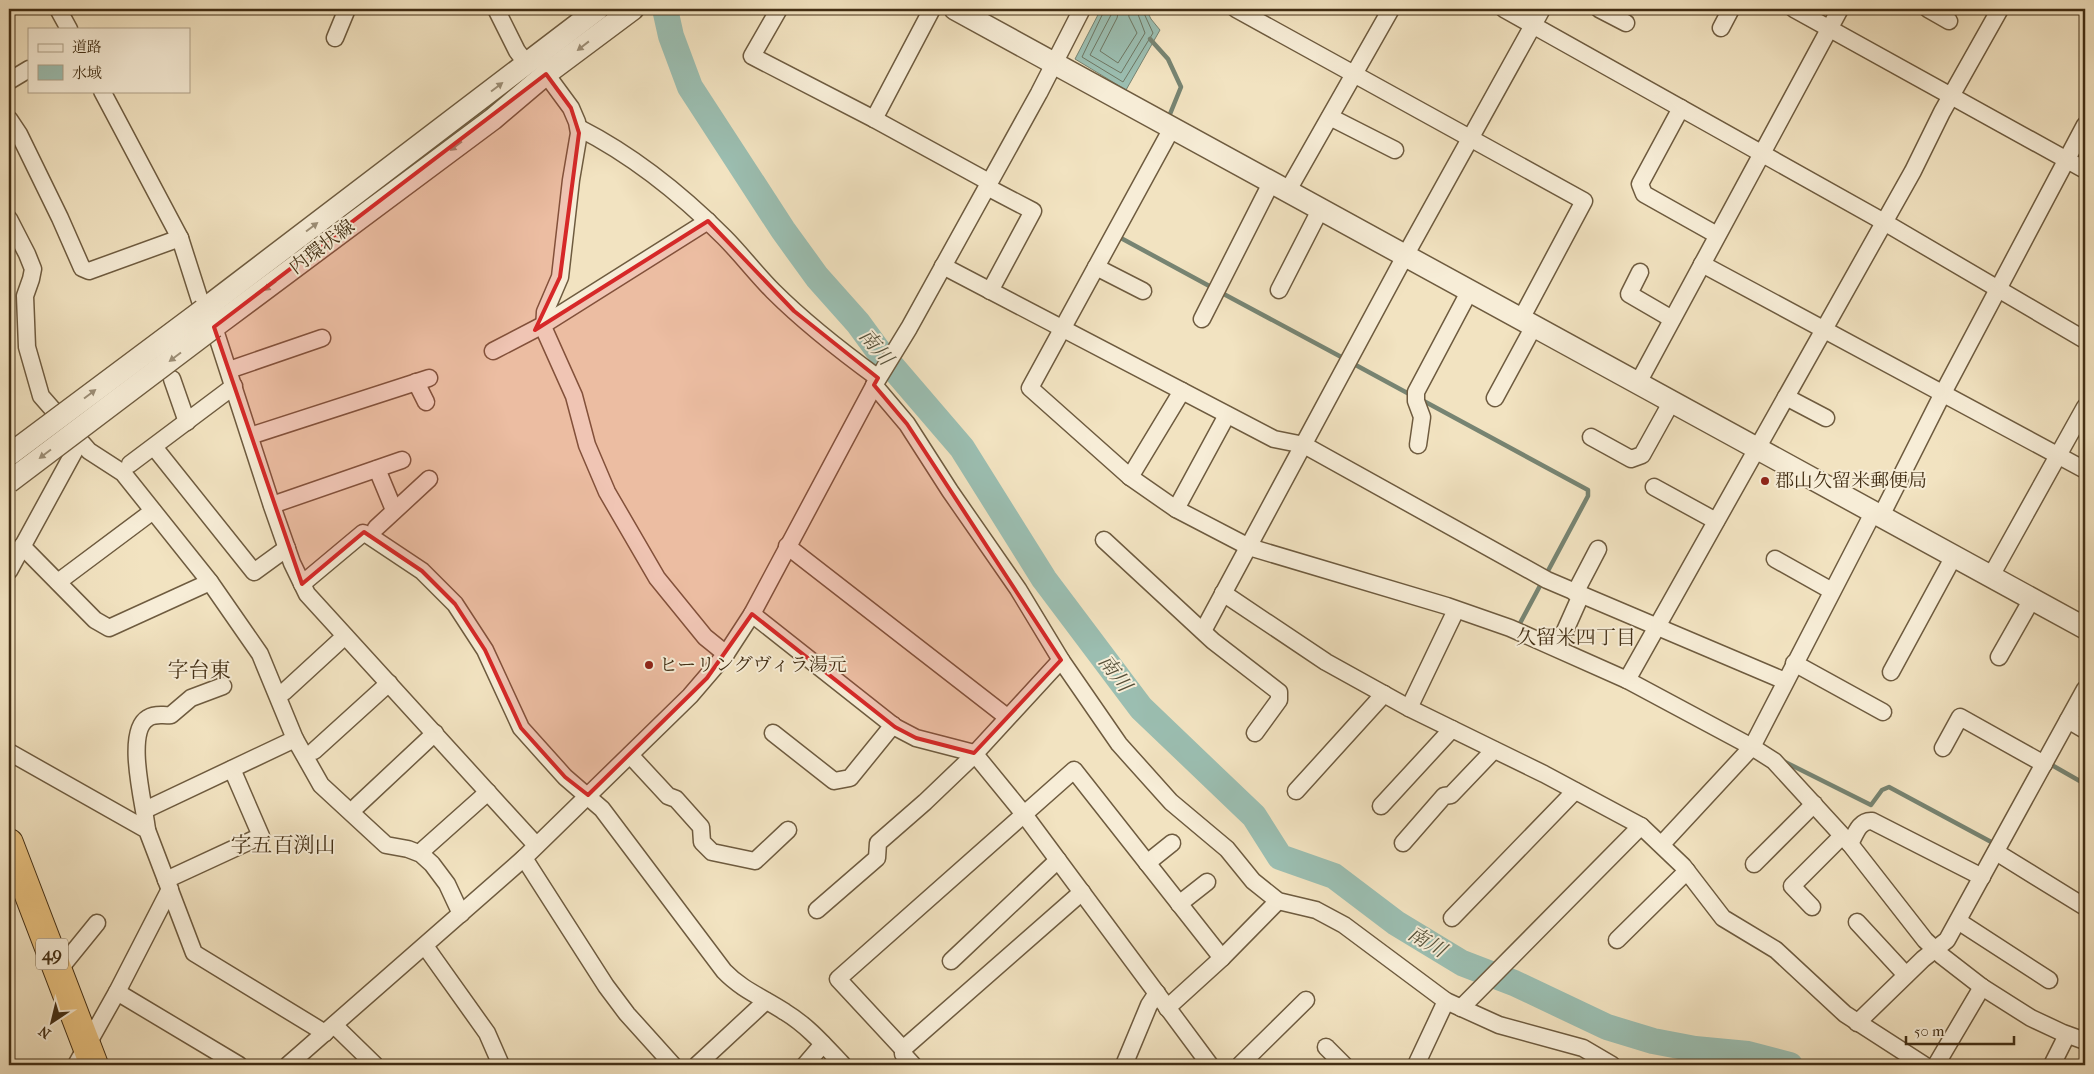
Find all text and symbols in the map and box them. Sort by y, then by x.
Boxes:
legend [28,28,190,92]
text: 道路 [72,38,102,56]
one-way arrow [577,40,590,51]
text: 水域 [72,64,102,82]
one-way arrow [490,81,503,92]
one-way arrow [450,141,463,152]
street label: 内環状線 [285,215,359,279]
one-way arrow [305,222,319,232]
one-way arrow [263,281,277,291]
water label: 南川 [854,324,899,371]
one-way arrow [169,351,182,362]
one-way arrow [83,389,96,400]
one-way arrow [38,449,52,459]
place label: 郡山久留米郵便局 [1775,470,1927,492]
marker: 郡山久留米郵便局 [1759,475,1771,487]
district label: 久留米四丁目 [1516,626,1636,649]
water label: 南川 [1094,650,1137,697]
place label: ヒーリングヴィラ湯元 [659,654,847,676]
district label: 字台東 [168,658,231,682]
marker: ヒーリングヴィラ湯元 [643,659,655,671]
district label: 字五百渕山 [231,833,336,857]
water label: 南川 [1404,922,1452,963]
road number: 49 [36,939,68,970]
north arrow [28,996,78,1046]
scale bar [1906,1014,2014,1046]
text: N [35,1022,54,1042]
text: 50 m [1914,1022,1945,1040]

